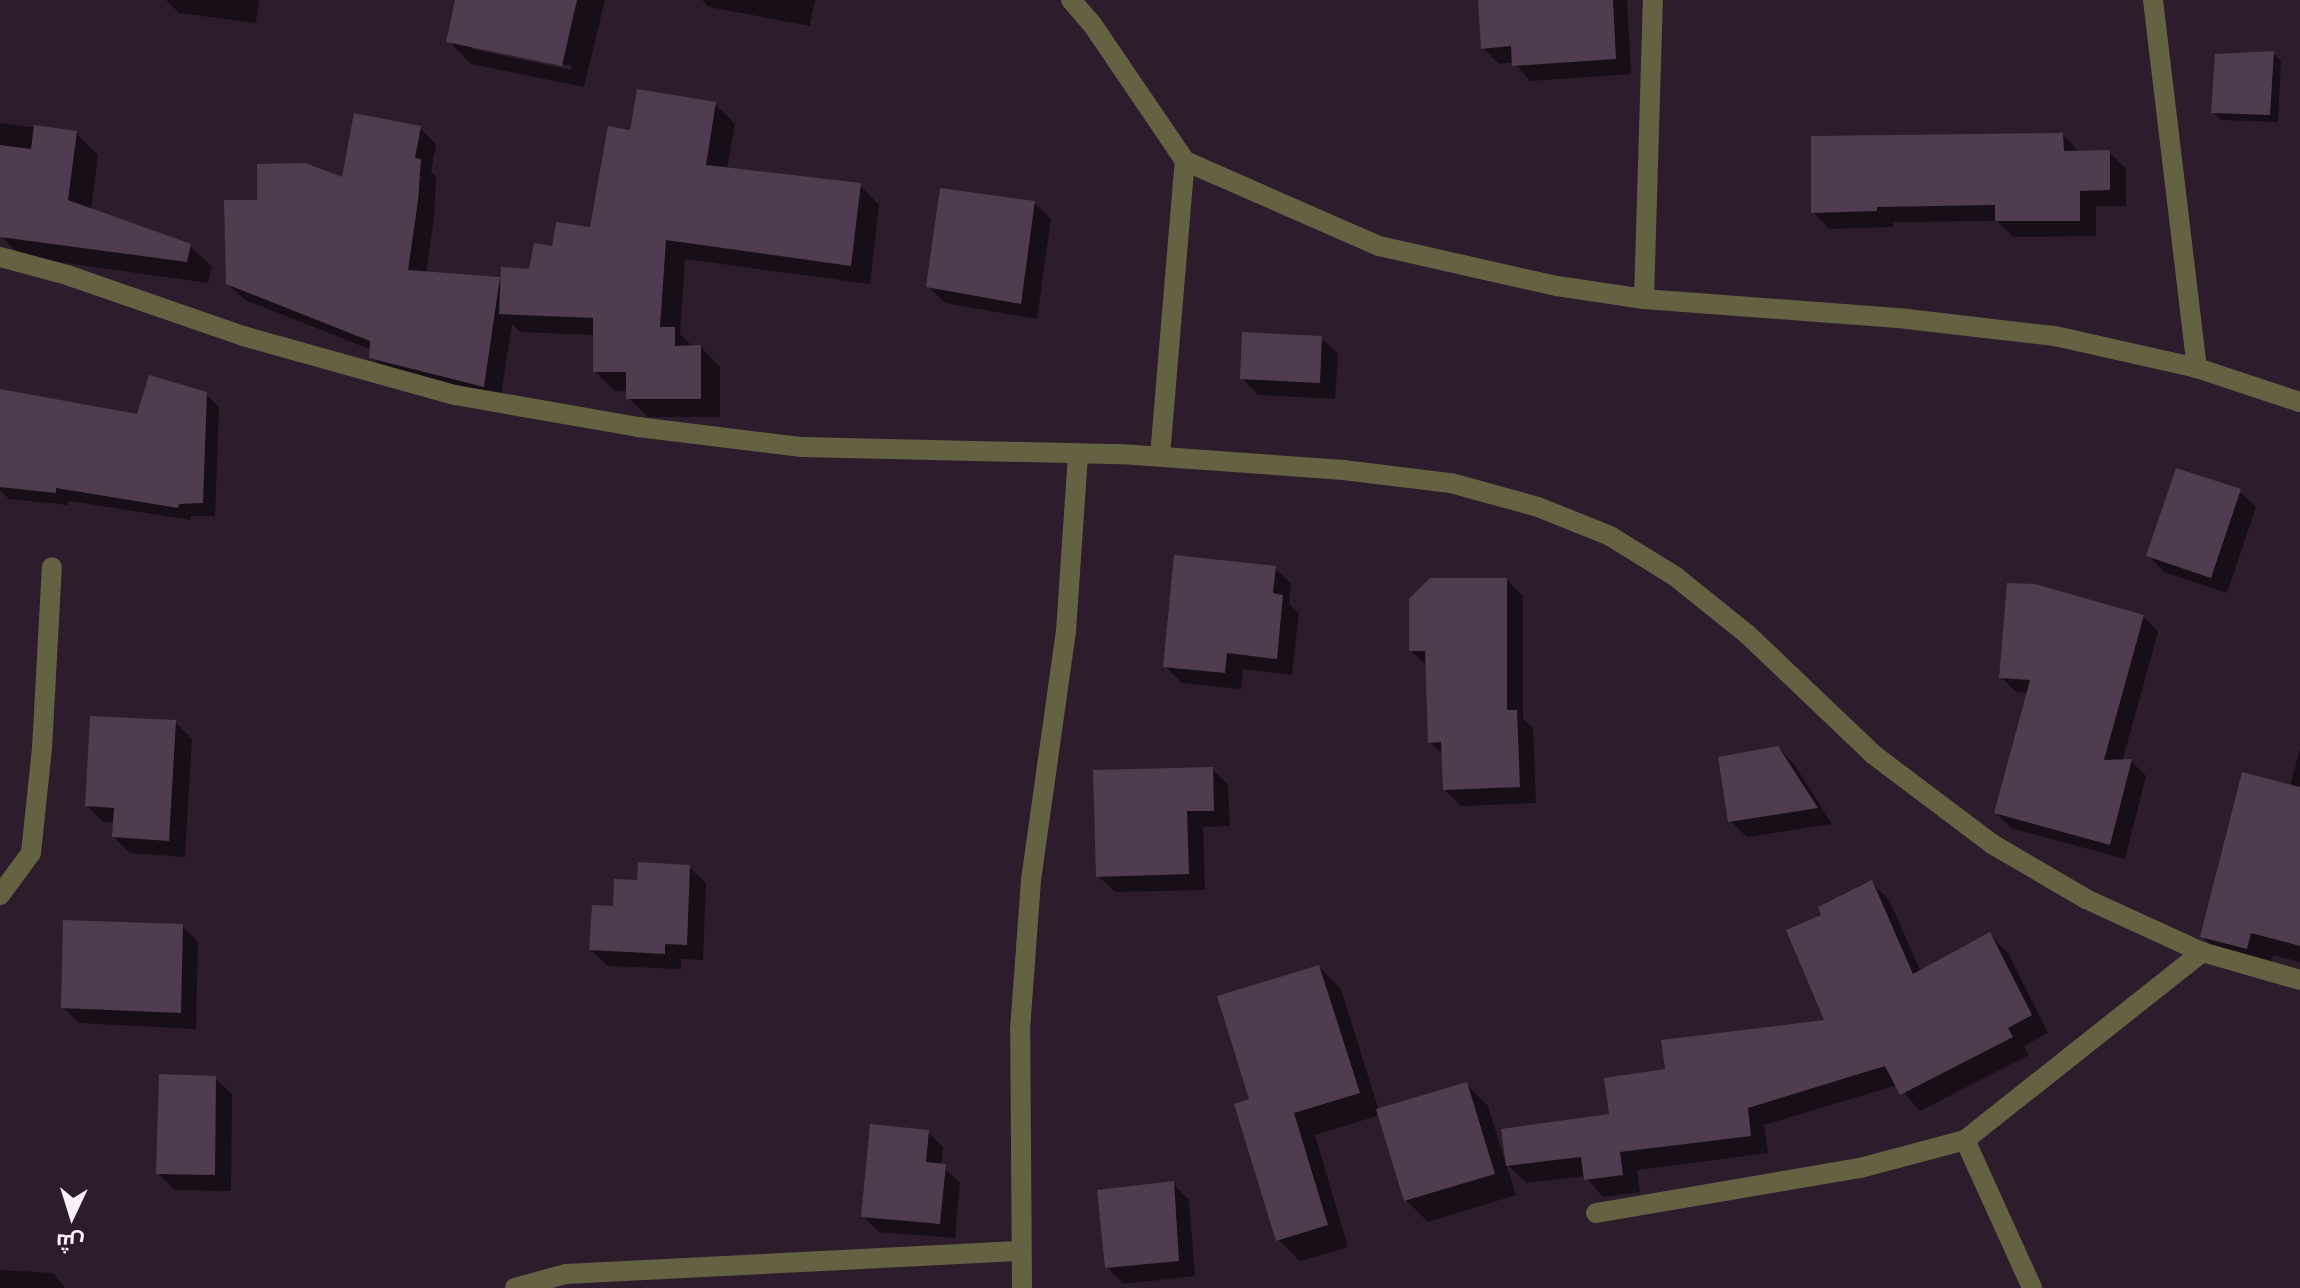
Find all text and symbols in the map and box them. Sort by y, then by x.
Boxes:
north arrow [32,1176,112,1256]
text: ش [55,1226,85,1255]

